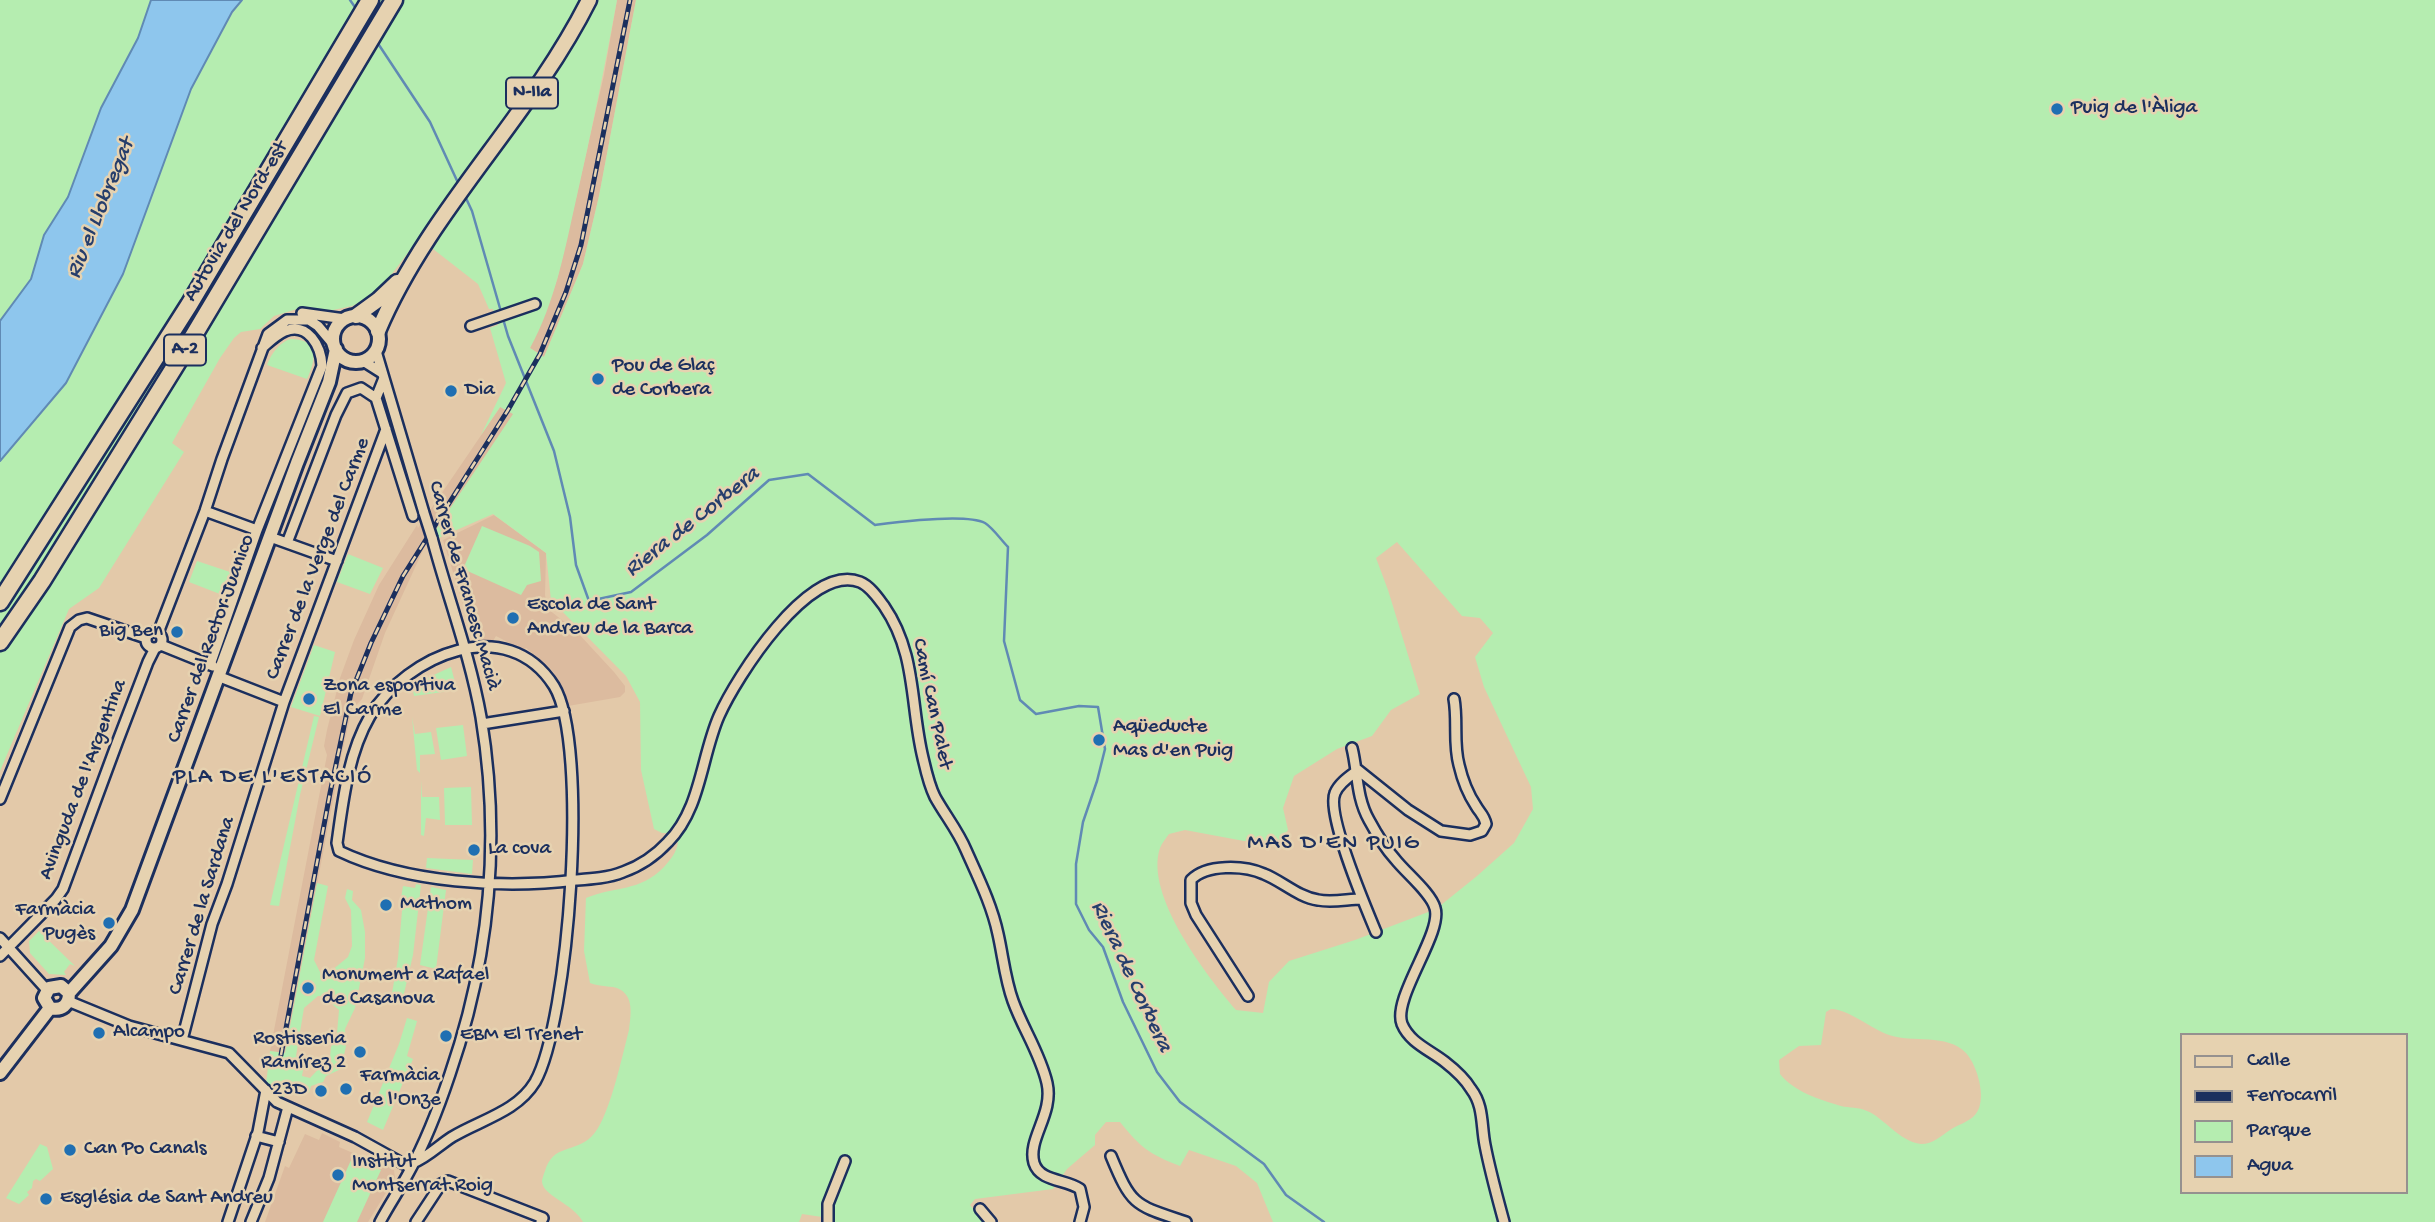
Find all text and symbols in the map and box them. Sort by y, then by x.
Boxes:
road number: N-IIa [506,78,558,108]
place label: Puig de l'Àliga [2071,96,2197,122]
marker: Puig de l'Àliga [2049,101,2065,117]
water label: Riu el Llobregat [61,135,143,283]
street label: Autovia del Nord-est [179,137,295,307]
road number: A-2 [164,334,206,366]
place label: Pou de Glaç de Corbera [612,354,714,404]
marker: Pou de Glaç de Corbera [590,371,606,387]
place label: Dia [465,378,495,404]
marker: Dia [443,383,459,399]
street label: Carrer de la Verge del Carme [261,434,377,684]
water label: Riera de Corbera [620,462,766,584]
street label: Carrer de Francesc Macià [421,478,505,694]
street label: Carrer del Rector Juanico [163,531,261,747]
place label: Escola de Sant Andreu de la Barca [527,593,693,643]
marker: Escola de Sant Andreu de la Barca [505,610,521,626]
place label: Big Ben [99,619,163,645]
marker: Big Ben [169,624,185,640]
street label: Camí Can Palet [905,636,957,772]
place label: Zona esportiva El Carme [323,674,455,724]
street label: Avinguda de l'Argentina [34,676,134,884]
marker: Zona esportiva El Carme [301,691,317,707]
place label: Aqüeducte Mas d'en Puig [1113,715,1233,765]
marker: Aqüeducte Mas d'en Puig [1091,732,1107,748]
district label: PLA DE L'ESTACIÓ [175,764,371,792]
street label: Carrer de la Sardana [164,814,242,998]
district label: MAS D'EN PUIG [1249,830,1419,858]
place label: La cova [488,837,551,863]
marker: La cova [466,842,482,858]
place label: Mathom [400,892,472,918]
marker: Mathom [378,897,394,913]
water label: Riera de Corbera [1083,897,1177,1057]
place label: Farmàcia Pugès [15,898,95,948]
marker: Farmàcia Pugès [101,915,117,931]
place label: Monument a Rafael de Casanova [322,963,489,1013]
marker: Monument a Rafael de Casanova [300,980,316,996]
place label: Alcampo [113,1020,185,1046]
place label: EBM El Trenet [460,1023,582,1049]
marker: Alcampo [91,1025,107,1041]
place label: Rostisseria Ramírez 2 [253,1027,346,1077]
marker: EBM El Trenet [438,1028,454,1044]
legend [2180,1033,2407,1194]
marker: Rostisseria Ramírez 2 [352,1044,368,1060]
text: Calle [2247,1049,2290,1074]
place label: Farmàcia de l'Onze [360,1064,441,1114]
place label: 23D [272,1078,307,1104]
marker: Farmàcia de l'Onze [338,1081,354,1097]
marker: 23D [313,1083,329,1099]
text: Ferrocarril [2247,1084,2337,1109]
text: Parque [2247,1119,2311,1144]
place label: Can Po Canals [84,1137,206,1163]
marker: Can Po Canals [62,1142,78,1158]
place label: Institut Montserrat Roig [352,1150,493,1200]
text: Agua [2247,1154,2293,1179]
marker: Institut Montserrat Roig [330,1167,346,1183]
place label: Església de Sant Andreu [60,1186,273,1212]
marker: Església de Sant Andreu [38,1191,54,1207]

